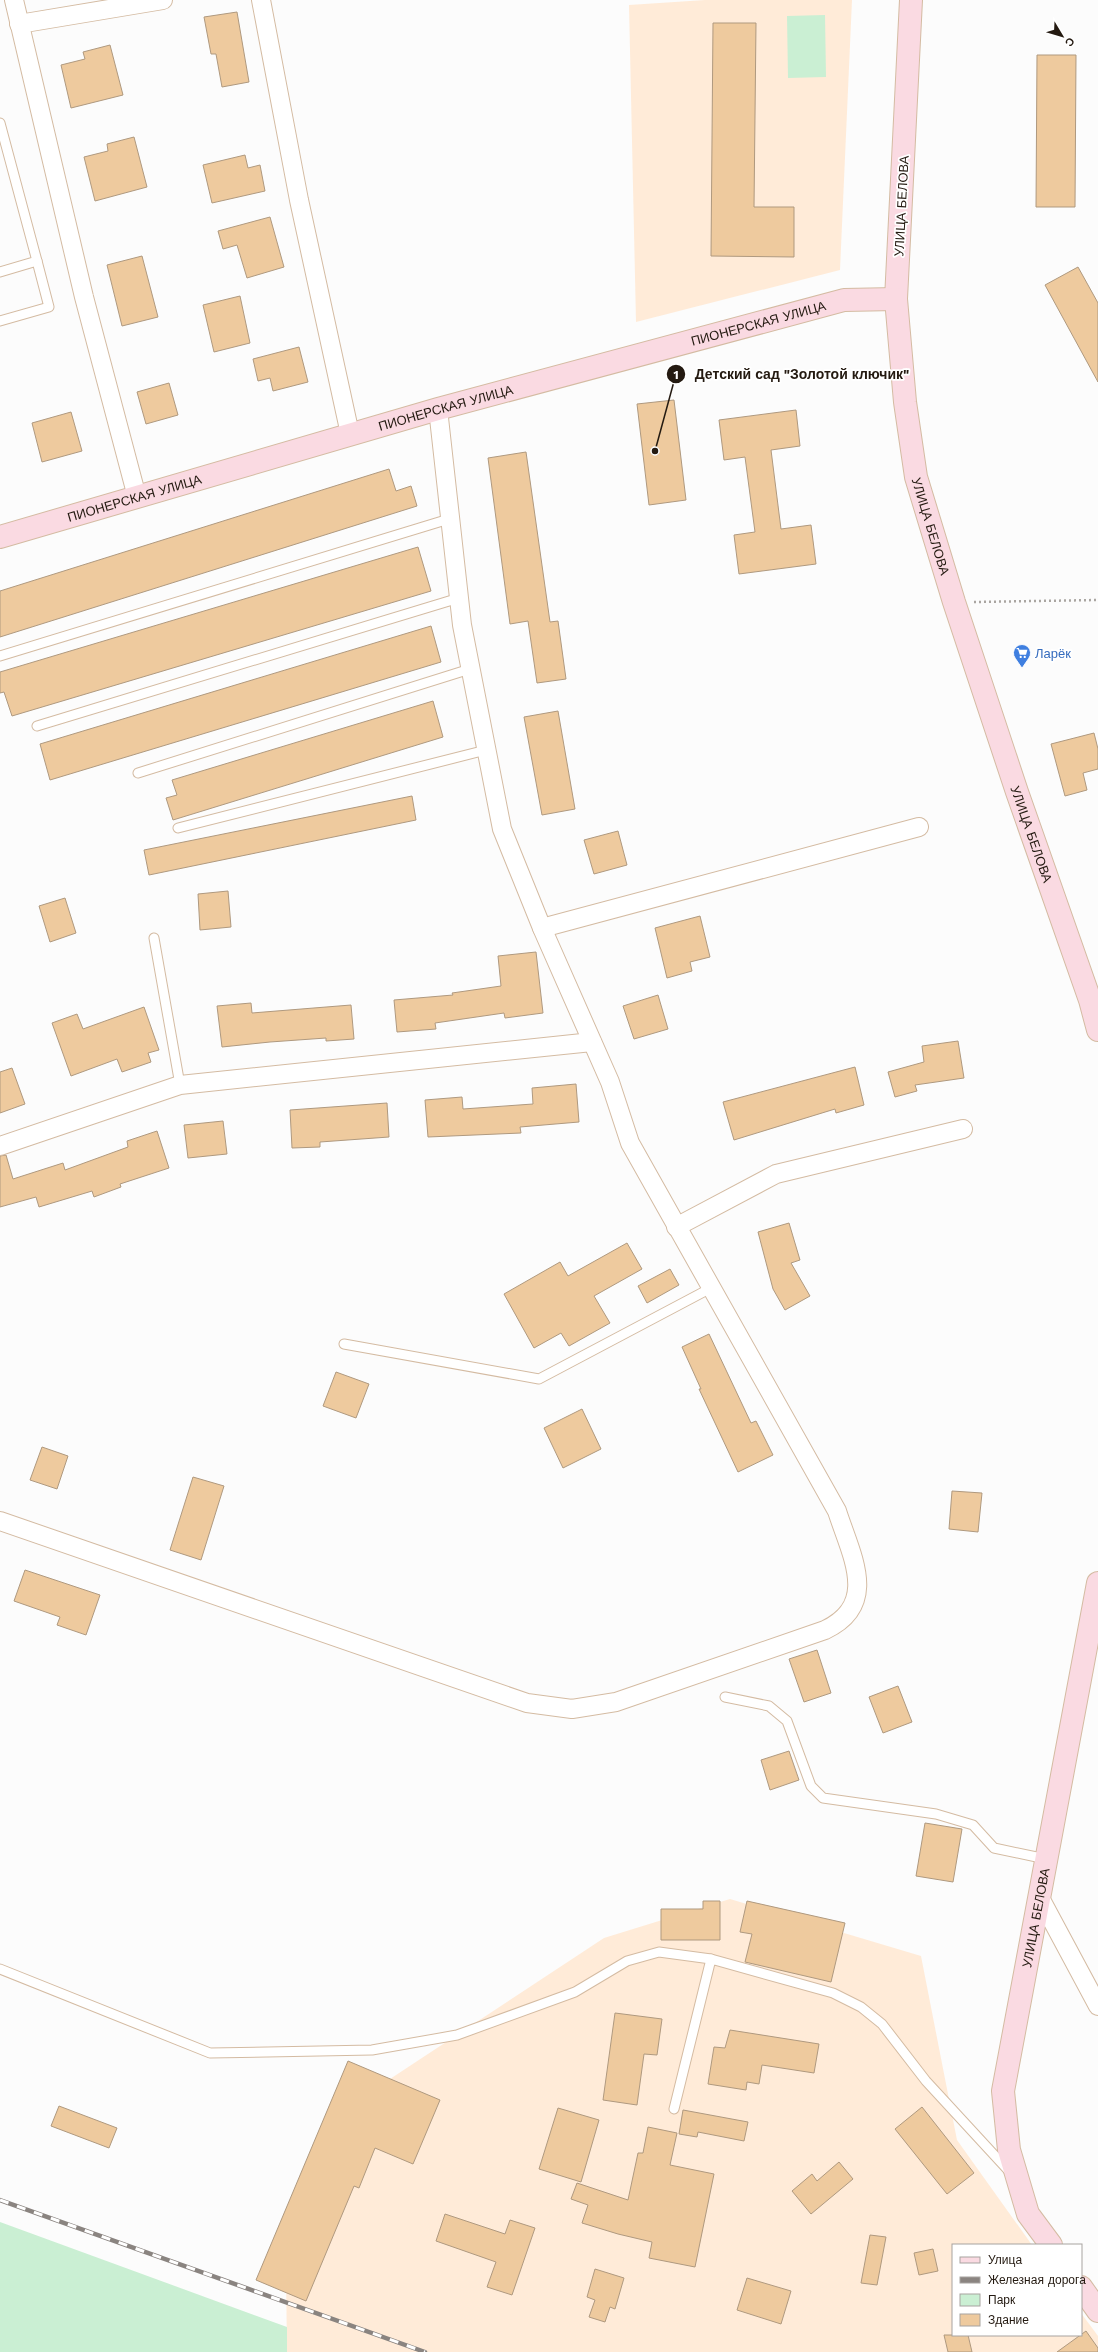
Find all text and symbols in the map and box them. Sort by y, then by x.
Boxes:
north arrow [1042,16,1082,56]
text: С [1062,35,1077,49]
street label: УЛИЦА БЕЛОВА [891,155,912,257]
street label: ПИОНЕРСКАЯ УЛИЦА [689,298,828,349]
callout: Детский сад "Золотой ключик" [666,361,917,387]
text: Детский сад "Золотой ключик" [695,366,909,382]
text: 1 [673,368,679,382]
street label: ПИОНЕРСКАЯ УЛИЦА [377,382,515,434]
street label: ПИОНЕРСКАЯ УЛИЦА [66,471,204,525]
street label: УЛИЦА БЕЛОВА [909,476,952,577]
supermarket icon: Ларёк [1012,643,1032,668]
place label: Ларёк [1035,646,1071,661]
street label: УЛИЦА БЕЛОВА [1008,784,1055,885]
street label: УЛИЦА БЕЛОВА [1019,1866,1053,1969]
legend [952,2244,1082,2336]
text: Улица [988,2253,1022,2267]
text: Железная дорога [988,2273,1086,2287]
text: Парк [988,2293,1016,2307]
text: Здание [988,2313,1029,2327]

